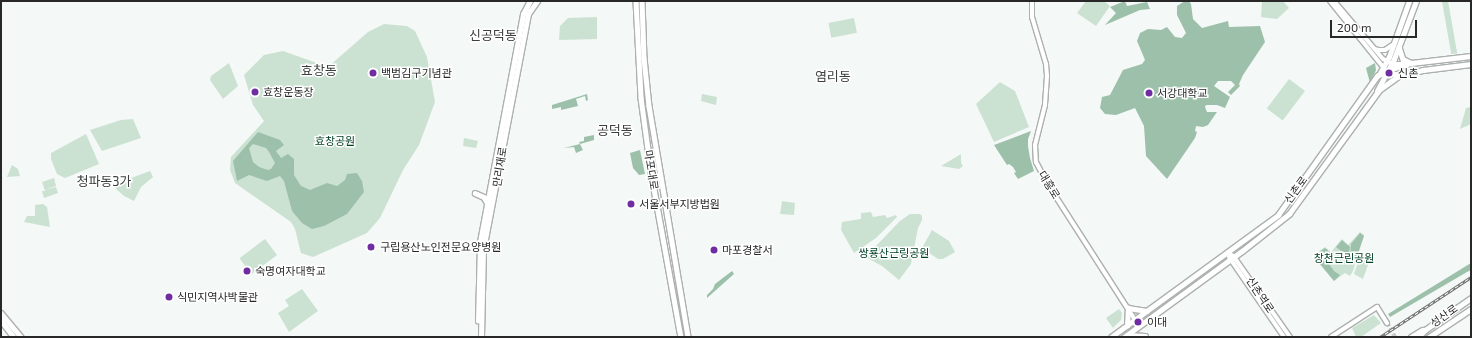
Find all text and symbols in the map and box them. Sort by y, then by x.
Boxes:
scale bar [1332,12,1419,38]
text: 200 m [1337,20,1371,34]
district label: 신공덕동 [469,27,517,43]
district label: 효창동 [301,62,337,78]
place label: 백범김구기념관 [381,66,452,80]
place label: 신촌 [1398,66,1418,80]
marker: 신촌 [1383,67,1395,79]
marker: 백범김구기념관 [368,68,378,78]
district label: 염리동 [815,68,851,84]
place label: 효창운동장 [263,85,314,99]
place label: 서강대학교 [1157,86,1208,100]
marker: 효창운동장 [250,87,260,97]
marker: 서강대학교 [1144,88,1154,98]
district label: 공덕동 [597,122,633,138]
park label: 효창공원 [315,134,355,148]
street label: 만리재로 [490,146,510,188]
street label: 마포대로 [641,149,661,191]
street label: 대흥로 [1035,169,1063,201]
district label: 청파동3가 [76,173,132,189]
street label: 신촌로 [1282,174,1310,206]
place label: 서울서부지방법원 [639,197,720,211]
marker: 서울서부지방법원 [626,199,636,209]
place label: 구립용산노인전문요양병원 [380,240,501,254]
marker: 구립용산노인전문요양병원 [365,241,377,253]
place label: 마포경찰서 [722,243,773,257]
marker: 마포경찰서 [709,245,719,255]
park label: 쌍룡산근링공원 [859,246,929,260]
park label: 창천근린공원 [1314,251,1374,265]
place label: 숙명여자대학교 [255,264,326,278]
marker: 숙명여자대학교 [242,266,252,276]
street label: 신촌역로 [1243,275,1277,315]
place label: 식민지역사박물관 [177,290,258,304]
marker: 식민지역사박물관 [164,292,174,302]
street label: 성산로 [1428,302,1460,330]
place label: 이대 [1147,315,1167,329]
marker: 이대 [1132,316,1144,328]

